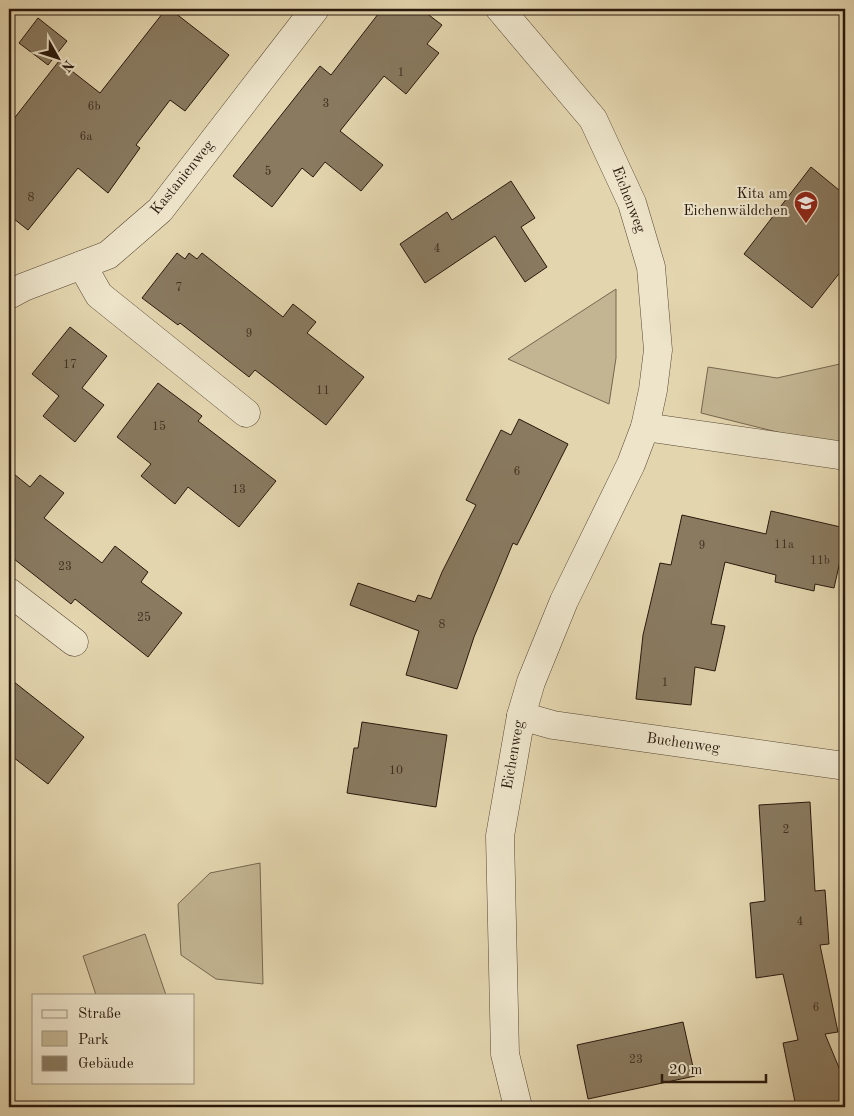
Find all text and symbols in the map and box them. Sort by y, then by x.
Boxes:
north arrow [32,32,82,82]
text: N [58,57,76,74]
house number: 1 [398,67,404,79]
house number: 3 [323,98,329,110]
house number: 6b [87,101,101,113]
house number: 6a [80,131,93,143]
street label: Kastanienweg [149,138,217,218]
house number: 5 [265,165,272,178]
street label: Eichenweg [608,165,648,235]
place label: Kita am Eichenwäldchen [683,187,788,219]
school or university icon: Kita am Eichenwäldchen [793,190,819,224]
house number: 8 [28,192,35,204]
house number: 4 [434,243,441,255]
house number: 7 [176,282,182,294]
house number: 9 [246,328,252,340]
house number: 17 [63,359,77,371]
house number: 11 [316,385,330,397]
house number: 15 [152,420,166,433]
house number: 6 [514,466,521,478]
house number: 13 [232,484,246,496]
house number: 11a [774,539,794,551]
house number: 9 [699,540,705,552]
house number: 11b [810,555,830,567]
house number: 23 [58,561,72,573]
house number: 25 [137,611,151,624]
house number: 8 [439,619,446,631]
house number: 1 [662,677,668,689]
street label: Eichenweg [501,719,527,791]
street label: Buchenweg [645,731,721,757]
house number: 10 [389,765,403,777]
house number: 2 [783,824,789,836]
house number: 4 [797,916,804,928]
legend [32,994,195,1084]
house number: 6 [813,1002,820,1014]
text: Straße [78,1007,121,1022]
text: Park [78,1033,109,1048]
scale bar [662,1051,765,1083]
house number: 23 [629,1054,643,1066]
text: Gebäude [78,1057,134,1072]
text: 20 m [669,1063,703,1078]

